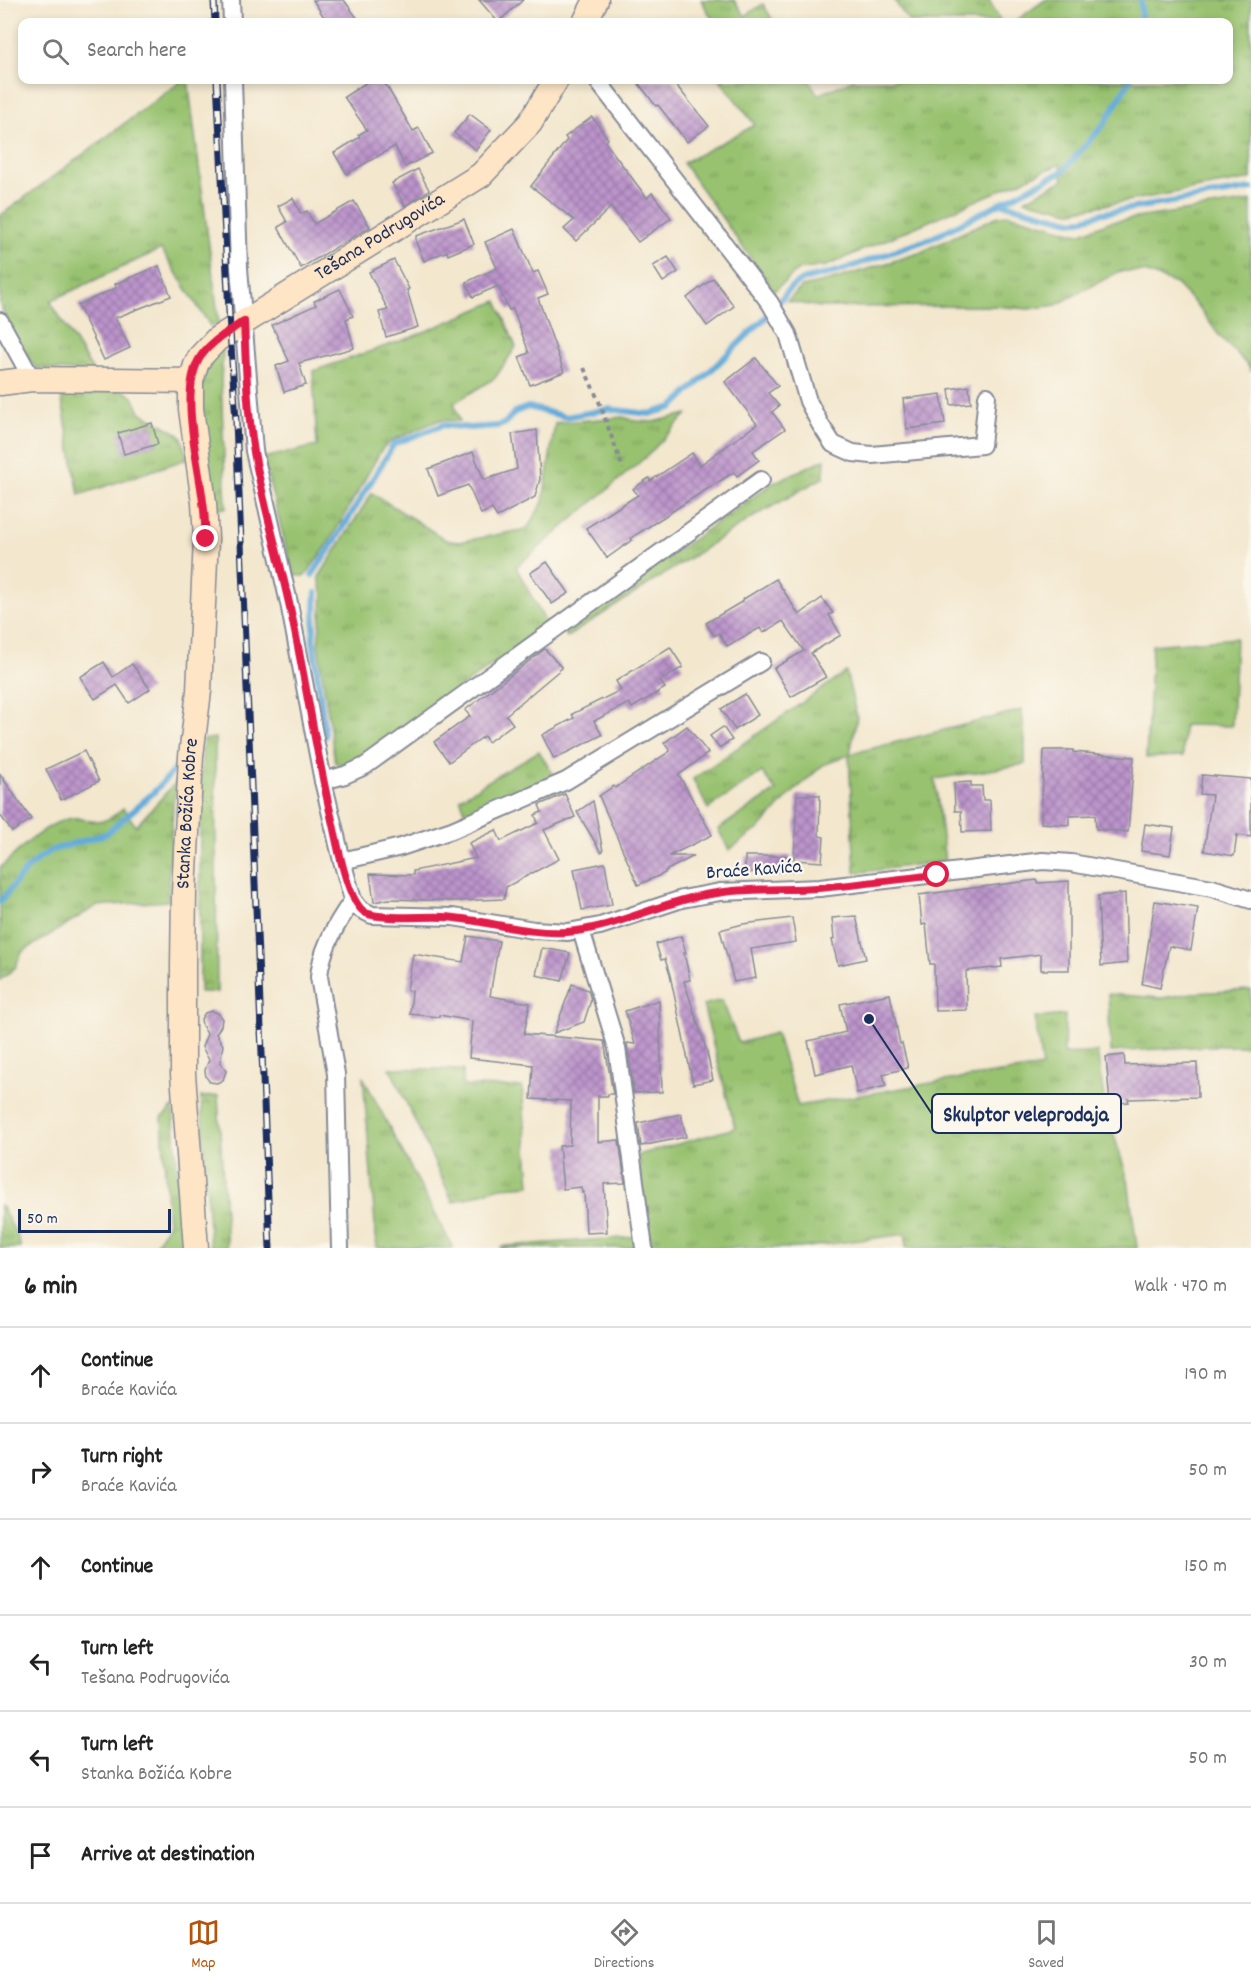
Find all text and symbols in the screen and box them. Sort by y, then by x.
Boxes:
search box [18,18,1233,84]
icon: search [39,35,72,68]
text: Search here [87,36,186,67]
street label: Tešana Podrugovića [310,186,451,289]
route end [192,525,218,551]
street label: Stanka Božića Kobre [170,736,207,890]
street label: Braće Kavića [705,854,803,888]
route start [923,861,949,887]
callout: Skulptor veleprodaja [932,1094,1121,1133]
text: Skulptor veleprodaja [943,1102,1110,1132]
scale bar [18,1206,171,1234]
text: 50 m [27,1208,58,1231]
text: 6 min [24,1269,77,1306]
text: Walk · 470 m [1134,1273,1227,1301]
text: Continue [81,1346,153,1377]
icon: ahead [24,1359,57,1392]
text: 190 m [1184,1361,1227,1389]
text: Braće Kavića [81,1377,177,1405]
text: Turn right [81,1442,163,1473]
icon: right [24,1455,57,1488]
text: 50 m [1189,1457,1227,1485]
text: Braće Kavića [81,1473,177,1501]
icon: ahead [24,1551,57,1584]
text: Continue [81,1552,153,1583]
text: 150 m [1184,1553,1227,1581]
text: Turn left [81,1634,153,1665]
icon: left [24,1647,57,1680]
text: 30 m [1189,1649,1227,1677]
text: Tešana Podrugovića [81,1665,230,1693]
text: Turn left [81,1730,153,1761]
icon: left [24,1743,57,1776]
text: 50 m [1189,1745,1227,1773]
text: Stanka Božića Kobre [81,1761,232,1789]
icon: arrive [24,1839,57,1872]
text: Arrive at destination [81,1840,255,1871]
tab: Map [187,1916,220,1975]
tab: Directions [594,1916,654,1975]
tab: Saved [1028,1916,1064,1975]

